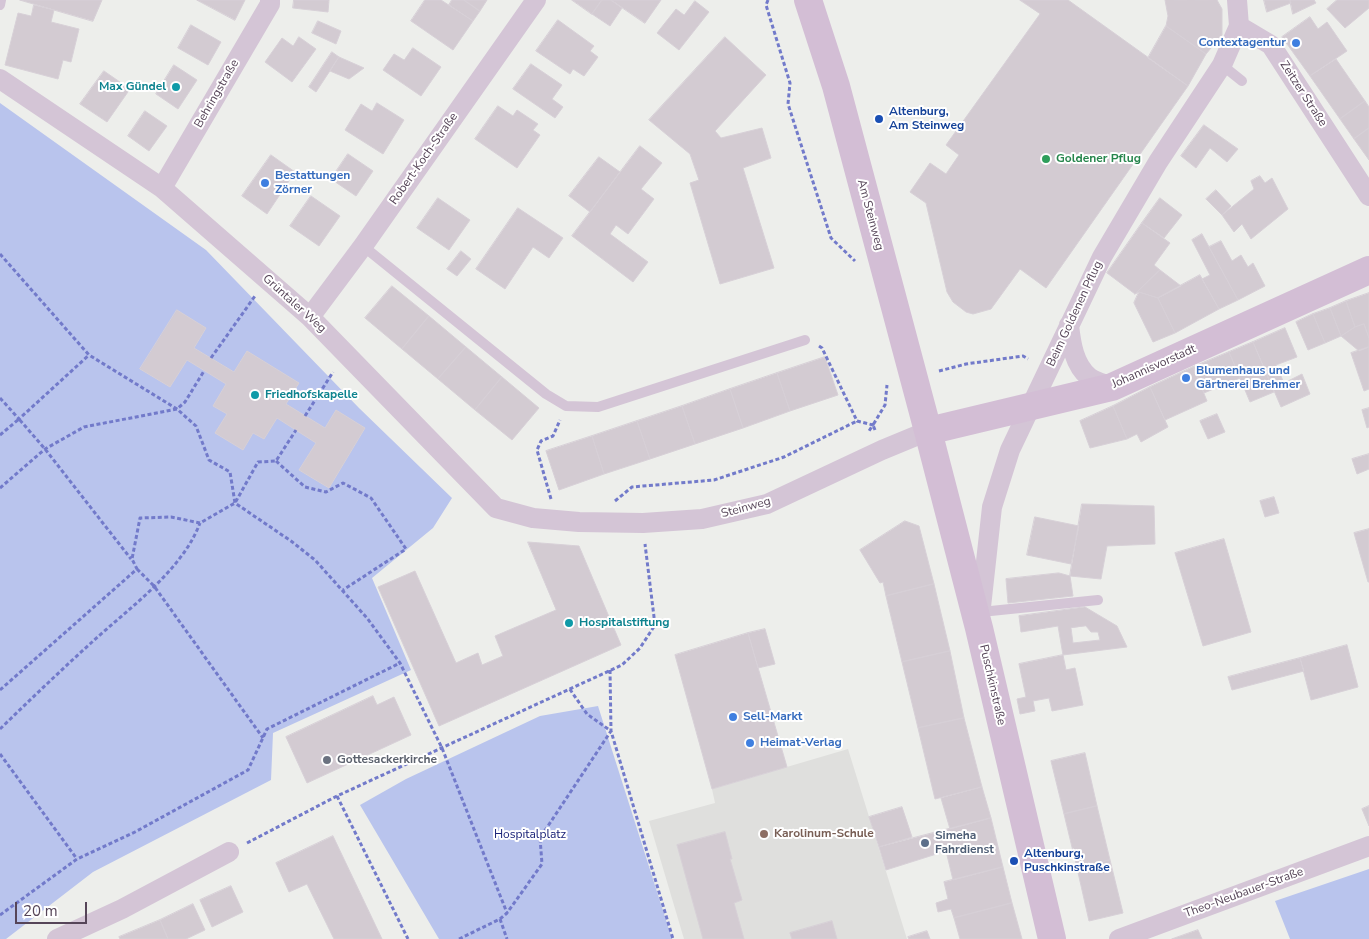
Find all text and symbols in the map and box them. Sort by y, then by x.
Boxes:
place label: Contextagentur [1199,36,1286,50]
marker: Contextagentur [1290,37,1302,49]
street label: Behringstraße [192,57,242,131]
street label: Zeitzer Straße [1276,58,1330,130]
place label: Max Gündel [99,80,166,94]
marker: Max Gündel [170,81,182,93]
place label: Altenburg, Am Steinweg [889,105,964,133]
street label: Robert-Koch-Straße [387,110,461,208]
marker: Altenburg, Am Steinweg [873,113,885,125]
place label: Goldener Pflug [1056,152,1141,166]
marker: Goldener Pflug [1040,153,1052,165]
place label: Bestattungen Zörner [275,169,350,197]
marker: Bestattungen Zörner [259,177,271,189]
street label: Am Steinweg [854,178,886,252]
street label: Beim Goldenen Pflug [1044,259,1106,369]
street label: Grüntaler Weg [259,272,329,336]
street label: Johannisvorstadt [1110,342,1198,392]
place label: Blumenhaus und Gärtnerei Brehmer [1196,364,1300,392]
marker: Blumenhaus und Gärtnerei Brehmer [1180,372,1192,384]
place label: Friedhofskapelle [265,388,358,402]
marker: Friedhofskapelle [249,389,261,401]
street label: Steinweg [720,494,772,522]
place label: Hospitalstiftung [579,616,670,630]
marker: Hospitalstiftung [563,617,575,629]
street label: Puschkinstraße [976,643,1008,727]
place label: Sell-Markt [743,710,802,724]
marker: Sell-Markt [727,711,739,723]
place label: Heimat-Verlag [760,736,842,750]
marker: Heimat-Verlag [744,737,756,749]
place label: Gottesackerkirche [337,753,437,767]
marker: Gottesackerkirche [321,754,333,766]
place label: Karolinum-Schule [774,827,874,841]
park label: Hospitalplatz [494,828,566,842]
marker: Karolinum-Schule [758,828,770,840]
place label: Simeha Fahrdienst [935,829,994,857]
marker: Simeha Fahrdienst [919,837,931,849]
place label: Altenburg, Puschkinstraße [1024,847,1110,875]
marker: Altenburg, Puschkinstraße [1008,855,1020,867]
street label: Theo-Neubauer-Straße [1183,865,1305,921]
scale bar [18,892,90,924]
text: 20 m [23,901,58,921]

